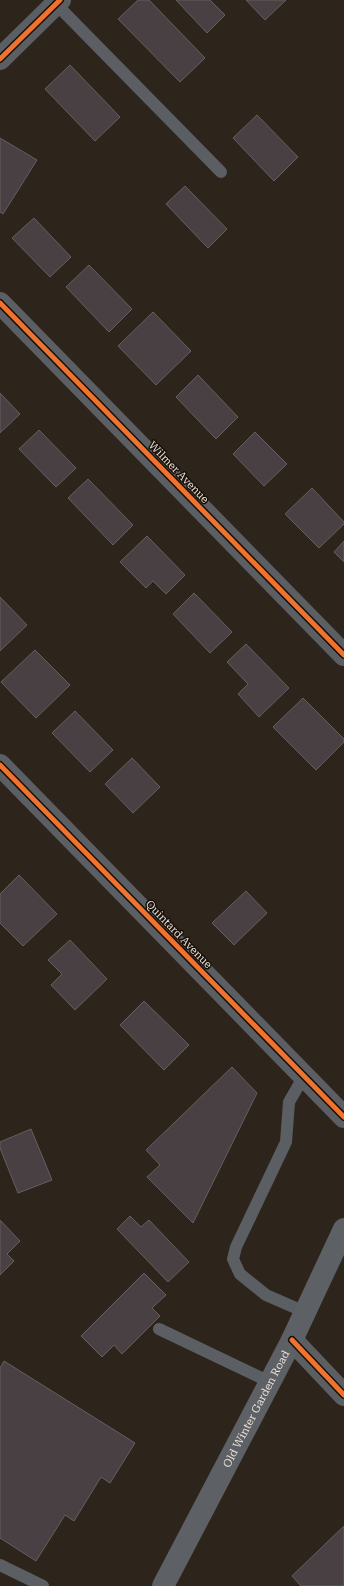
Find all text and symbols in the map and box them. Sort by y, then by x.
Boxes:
street label: Wilmer Avenue [146,439,211,506]
street label: Quintard Avenue [143,897,215,971]
street label: Old Winter Garden Road [220,1348,292,1470]

